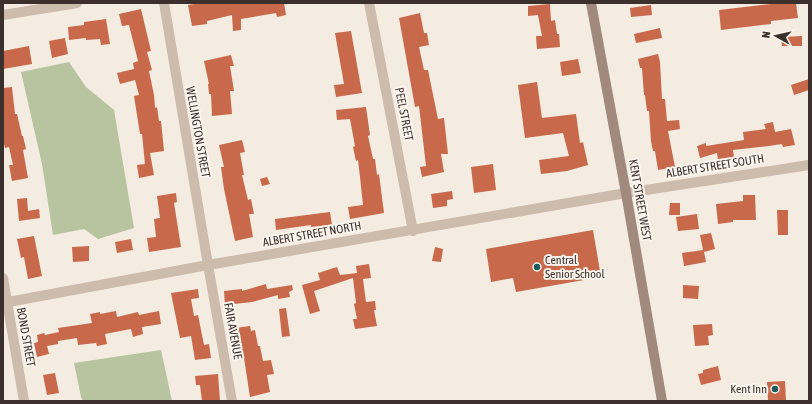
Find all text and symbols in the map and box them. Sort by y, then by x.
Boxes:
north arrow [756,16,796,56]
text: N [760,31,772,39]
street label: WELLINGTON STREET [183,85,213,179]
street label: PEEL STREET [392,86,416,143]
street label: ALBERT STREET SOUTH [665,151,765,181]
street label: KENT STREET WEST [626,158,654,243]
street label: ALBERT STREET NORTH [262,218,362,250]
place label: Central Senior School [545,253,605,281]
marker: Central Senior School [532,262,542,272]
street label: FAIR AVENUE [221,302,245,360]
street label: BOND STREET [14,306,38,368]
place label: Kent Inn [730,382,767,396]
marker: Kent Inn [770,384,780,394]

